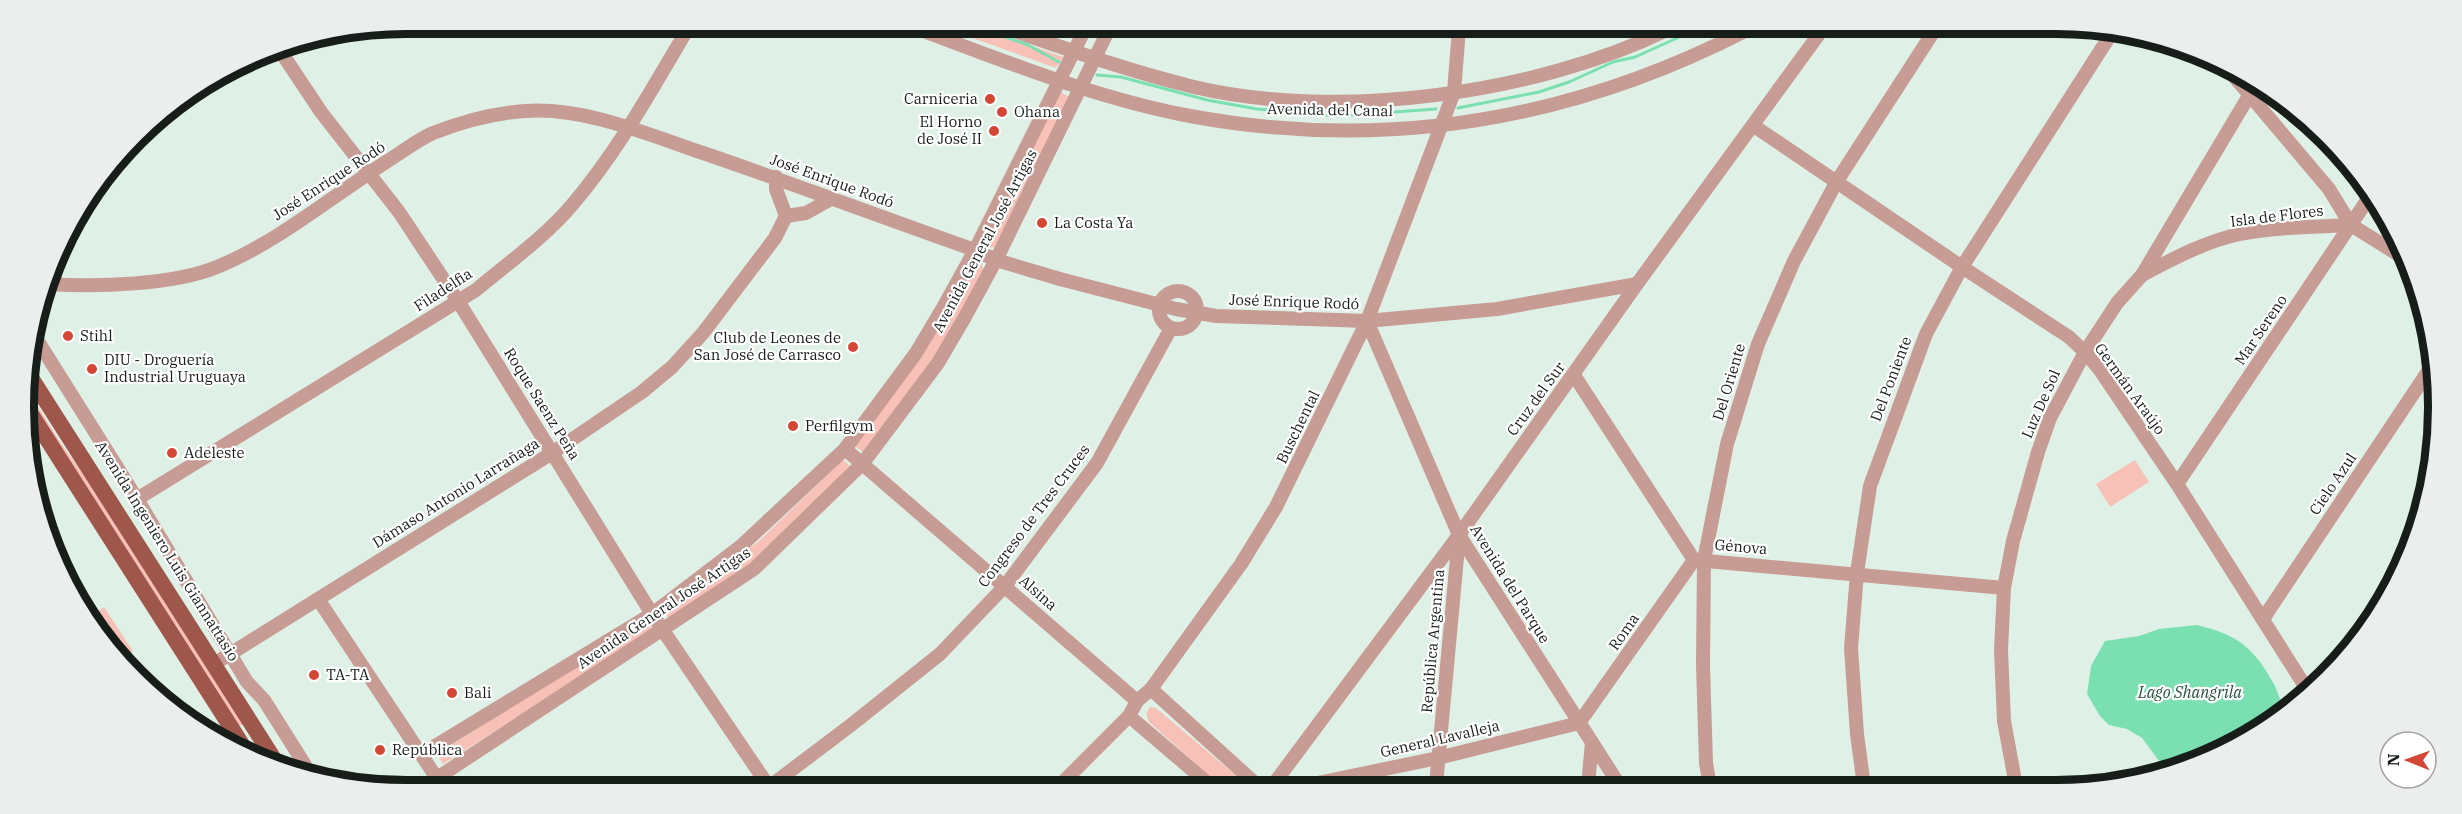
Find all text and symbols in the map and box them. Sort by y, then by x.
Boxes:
place label: Carniceria [904,89,978,108]
marker: Carniceria [983,92,997,106]
street label: Avenida del Canal [1267,99,1393,120]
place label: Ohana [1014,102,1060,121]
marker: Ohana [995,105,1009,119]
place label: El Horno de José II [917,112,982,148]
marker: El Horno de José II [987,124,1001,138]
street label: José Enrique Rodó [269,137,389,224]
street label: Avenida General José Artigas [928,146,1041,336]
street label: José Enrique Rodó [768,149,897,212]
street label: Isla de Flores [2229,200,2325,231]
place label: La Costa Ya [1054,213,1133,232]
marker: La Costa Ya [1035,216,1049,230]
street label: Filadelfia [410,264,475,315]
street label: José Enrique Rodó [1229,290,1360,313]
street label: Mar Sereno [2230,291,2291,369]
place label: Stihl [80,326,113,345]
place label: Club de Leones de San José de Carrasco [694,328,841,364]
marker: Stihl [61,329,75,343]
street label: Del Poniente [1866,334,1915,424]
street label: Germán Araújo [2091,339,2170,438]
marker: Club de Leones de San José de Carrasco [846,340,860,354]
street label: Del Oriente [1708,341,1749,423]
street label: Roque Saenz Peña [500,344,585,463]
place label: DIU - Droguería Industrial Uruguaya [104,350,246,386]
street label: Cruz del Sur [1502,358,1569,439]
marker: DIU - Droguería Industrial Uruguaya [85,362,99,376]
street label: Luz De Sol [2017,367,2064,441]
street label: Buschental [1272,387,1323,467]
place label: Perfilgym [805,416,874,435]
marker: Perfilgym [786,419,800,433]
street label: Dámaso Antonio Larrañaga [369,433,543,552]
street label: Avenida Ingeniero Luis Giannattasio [91,437,243,664]
street label: Congreso de Tres Cruces [974,440,1094,591]
place label: Adeleste [184,443,244,462]
marker: Adeleste [165,446,179,460]
street label: Cielo Azul [2305,449,2360,518]
street label: Avenida del Parque [1466,521,1555,647]
street label: Génova [1714,535,1768,558]
street label: Avenida General José Artigas [573,542,754,673]
street label: República Argentina [1417,568,1448,714]
street label: Alsina [1015,571,1061,614]
street label: Roma [1604,610,1643,654]
place label: TA-TA [326,665,370,684]
marker: TA-TA [307,668,321,682]
water label: Lago Shangrila [2137,682,2242,702]
place label: Bali [464,683,492,702]
marker: Bali [445,686,459,700]
street label: General Lavalleja [1378,716,1501,761]
north arrow [2378,730,2438,790]
place label: República [392,740,462,759]
marker: República [373,743,387,757]
text: N [2383,753,2403,766]

